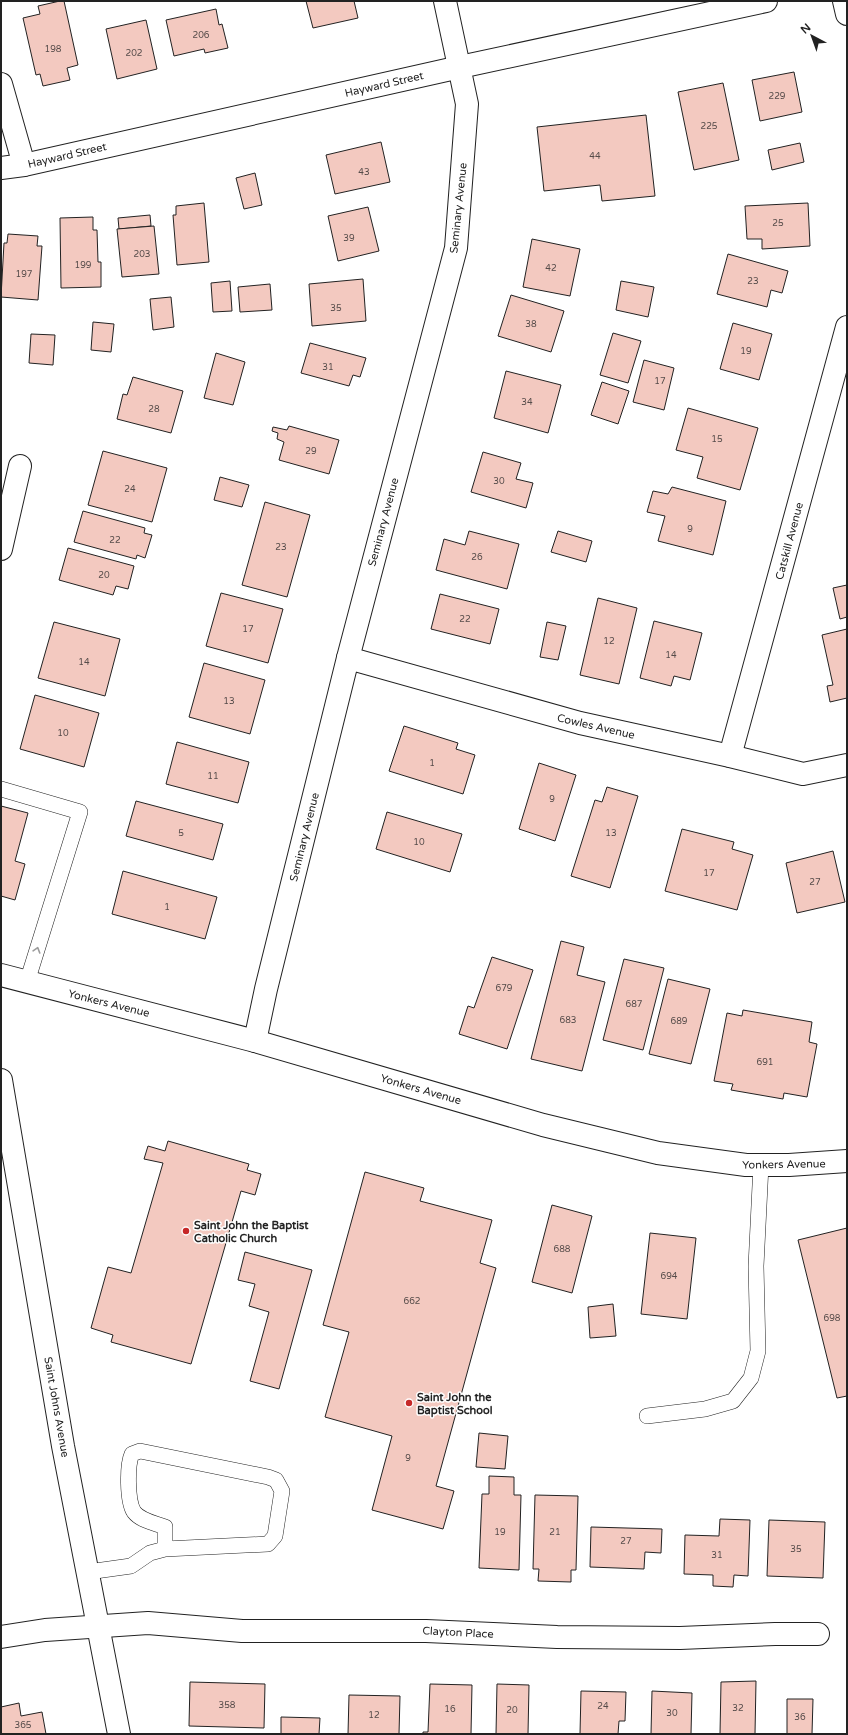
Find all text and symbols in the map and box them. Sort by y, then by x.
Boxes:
north arrow [792,16,832,56]
text: N [798,21,813,37]
house number: 206 [193,30,210,41]
house number: 198 [45,44,62,55]
house number: 202 [126,48,142,59]
street label: Hayward Street [343,69,425,100]
house number: 229 [769,91,786,102]
house number: 225 [701,121,718,132]
street label: Hayward Street [26,140,108,171]
house number: 44 [589,151,601,162]
street label: Seminary Avenue [447,162,470,254]
house number: 43 [358,167,370,178]
house number: 25 [772,218,784,229]
house number: 39 [343,233,355,244]
house number: 203 [134,249,150,260]
house number: 199 [75,260,92,271]
house number: 42 [545,263,557,274]
house number: 197 [16,269,33,280]
house number: 23 [747,276,759,287]
house number: 35 [330,303,342,314]
house number: 38 [525,319,537,330]
house number: 19 [740,346,752,357]
house number: 31 [322,362,334,373]
house number: 17 [654,376,666,387]
house number: 34 [521,397,533,408]
house number: 28 [148,404,160,415]
house number: 15 [711,434,723,445]
house number: 29 [305,446,317,457]
street label: Seminary Avenue [365,476,402,568]
house number: 30 [493,476,505,487]
house number: 24 [124,484,136,495]
street label: Catskill Avenue [773,501,806,581]
house number: 9 [687,524,693,535]
house number: 22 [109,535,121,546]
house number: 23 [275,542,287,553]
house number: 26 [471,552,483,563]
house number: 20 [98,570,110,581]
house number: 22 [459,614,471,625]
house number: 17 [242,624,254,635]
house number: 12 [603,636,615,647]
house number: 14 [665,650,677,661]
house number: 14 [78,657,90,668]
house number: 13 [223,696,235,707]
street label: Cowles Avenue [556,711,636,742]
house number: 10 [57,728,69,739]
house number: 1 [429,758,435,769]
house number: 11 [207,771,219,782]
street label: Seminary Avenue [287,791,322,883]
house number: 9 [549,794,555,805]
house number: 5 [178,828,184,839]
house number: 13 [605,828,617,839]
house number: 10 [413,837,425,848]
house number: 17 [703,868,715,879]
house number: 27 [809,877,821,888]
house number: 1 [164,902,170,913]
one-way arrow [32,946,41,953]
house number: 679 [496,983,513,994]
street label: Yonkers Avenue [67,987,151,1020]
house number: 687 [626,999,643,1010]
house number: 683 [560,1015,576,1026]
house number: 689 [671,1016,688,1027]
house number: 691 [757,1057,773,1068]
street label: Yonkers Avenue [379,1072,463,1107]
street label: Yonkers Avenue [742,1157,826,1172]
place label: Saint John the Baptist Catholic Church [194,1219,309,1245]
marker: Saint John the Baptist Catholic Church [181,1226,191,1236]
house number: 688 [554,1244,571,1255]
house number: 694 [661,1271,678,1282]
house number: 662 [404,1296,420,1307]
house number: 698 [824,1313,841,1324]
street label: Saint Johns Avenue [41,1356,72,1458]
place label: Saint John the Baptist School [417,1391,493,1418]
marker: Saint John the Baptist School [404,1398,414,1408]
house number: 9 [405,1453,411,1464]
house number: 19 [494,1527,506,1538]
house number: 21 [549,1527,561,1538]
house number: 27 [620,1536,632,1547]
house number: 35 [790,1544,802,1555]
house number: 31 [711,1550,723,1561]
street label: Clayton Place [422,1624,494,1641]
house number: 358 [219,1700,236,1711]
house number: 24 [597,1701,609,1712]
house number: 32 [732,1703,744,1714]
house number: 16 [444,1704,456,1715]
house number: 20 [506,1705,518,1716]
house number: 30 [666,1708,678,1719]
house number: 12 [368,1710,380,1721]
house number: 36 [794,1712,806,1723]
house number: 365 [15,1720,32,1731]

